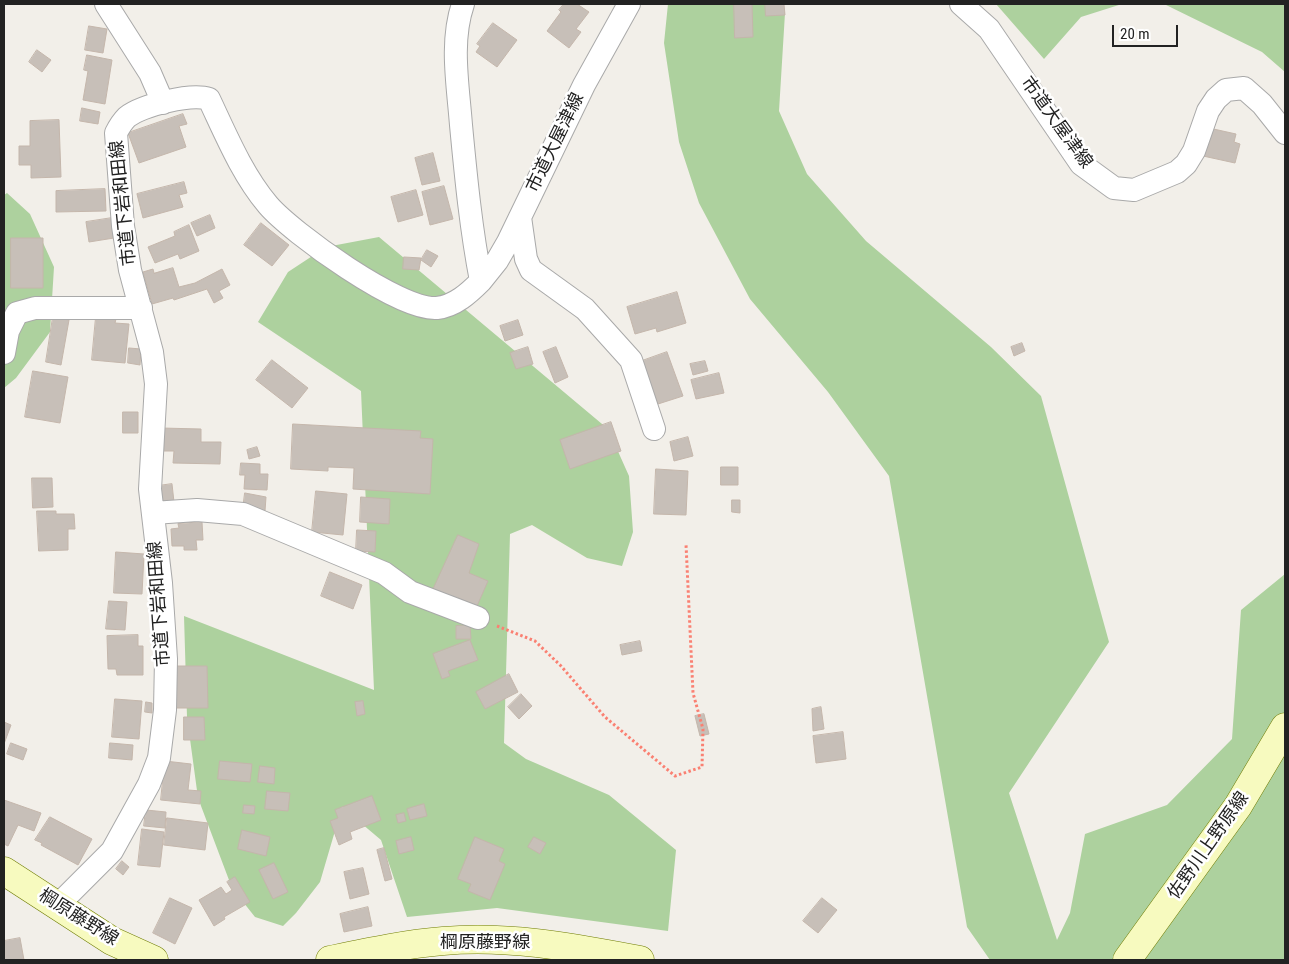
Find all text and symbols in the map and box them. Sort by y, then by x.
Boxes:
scale bar [1114,15,1180,47]
text: 20 m [1120,25,1150,43]
street label: 市道大屋津線 [1016,73,1096,173]
street label: 市道大屋津線 [523,90,589,196]
street label: 市道下岩和田線 [107,139,141,267]
street label: 市道下岩和田線 [145,540,175,668]
street label: 佐野川上野原線 [1164,788,1254,904]
street label: 棡原藤野線 [34,885,122,951]
street label: 棡原藤野線 [440,932,530,954]

